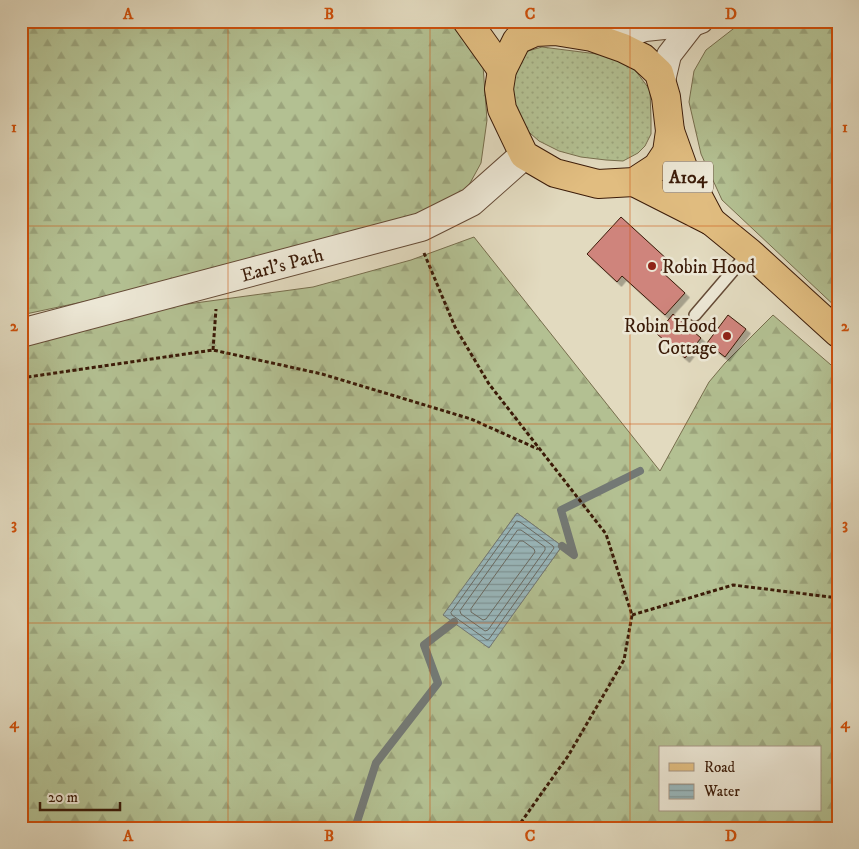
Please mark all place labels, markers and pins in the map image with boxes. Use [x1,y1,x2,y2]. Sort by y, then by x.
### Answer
place label: Robin Hood [662,256,756,279]
marker: Robin Hood [646,260,658,272]
place label: Robin Hood Cottage [624,315,718,360]
marker: Robin Hood Cottage [721,330,733,342]

